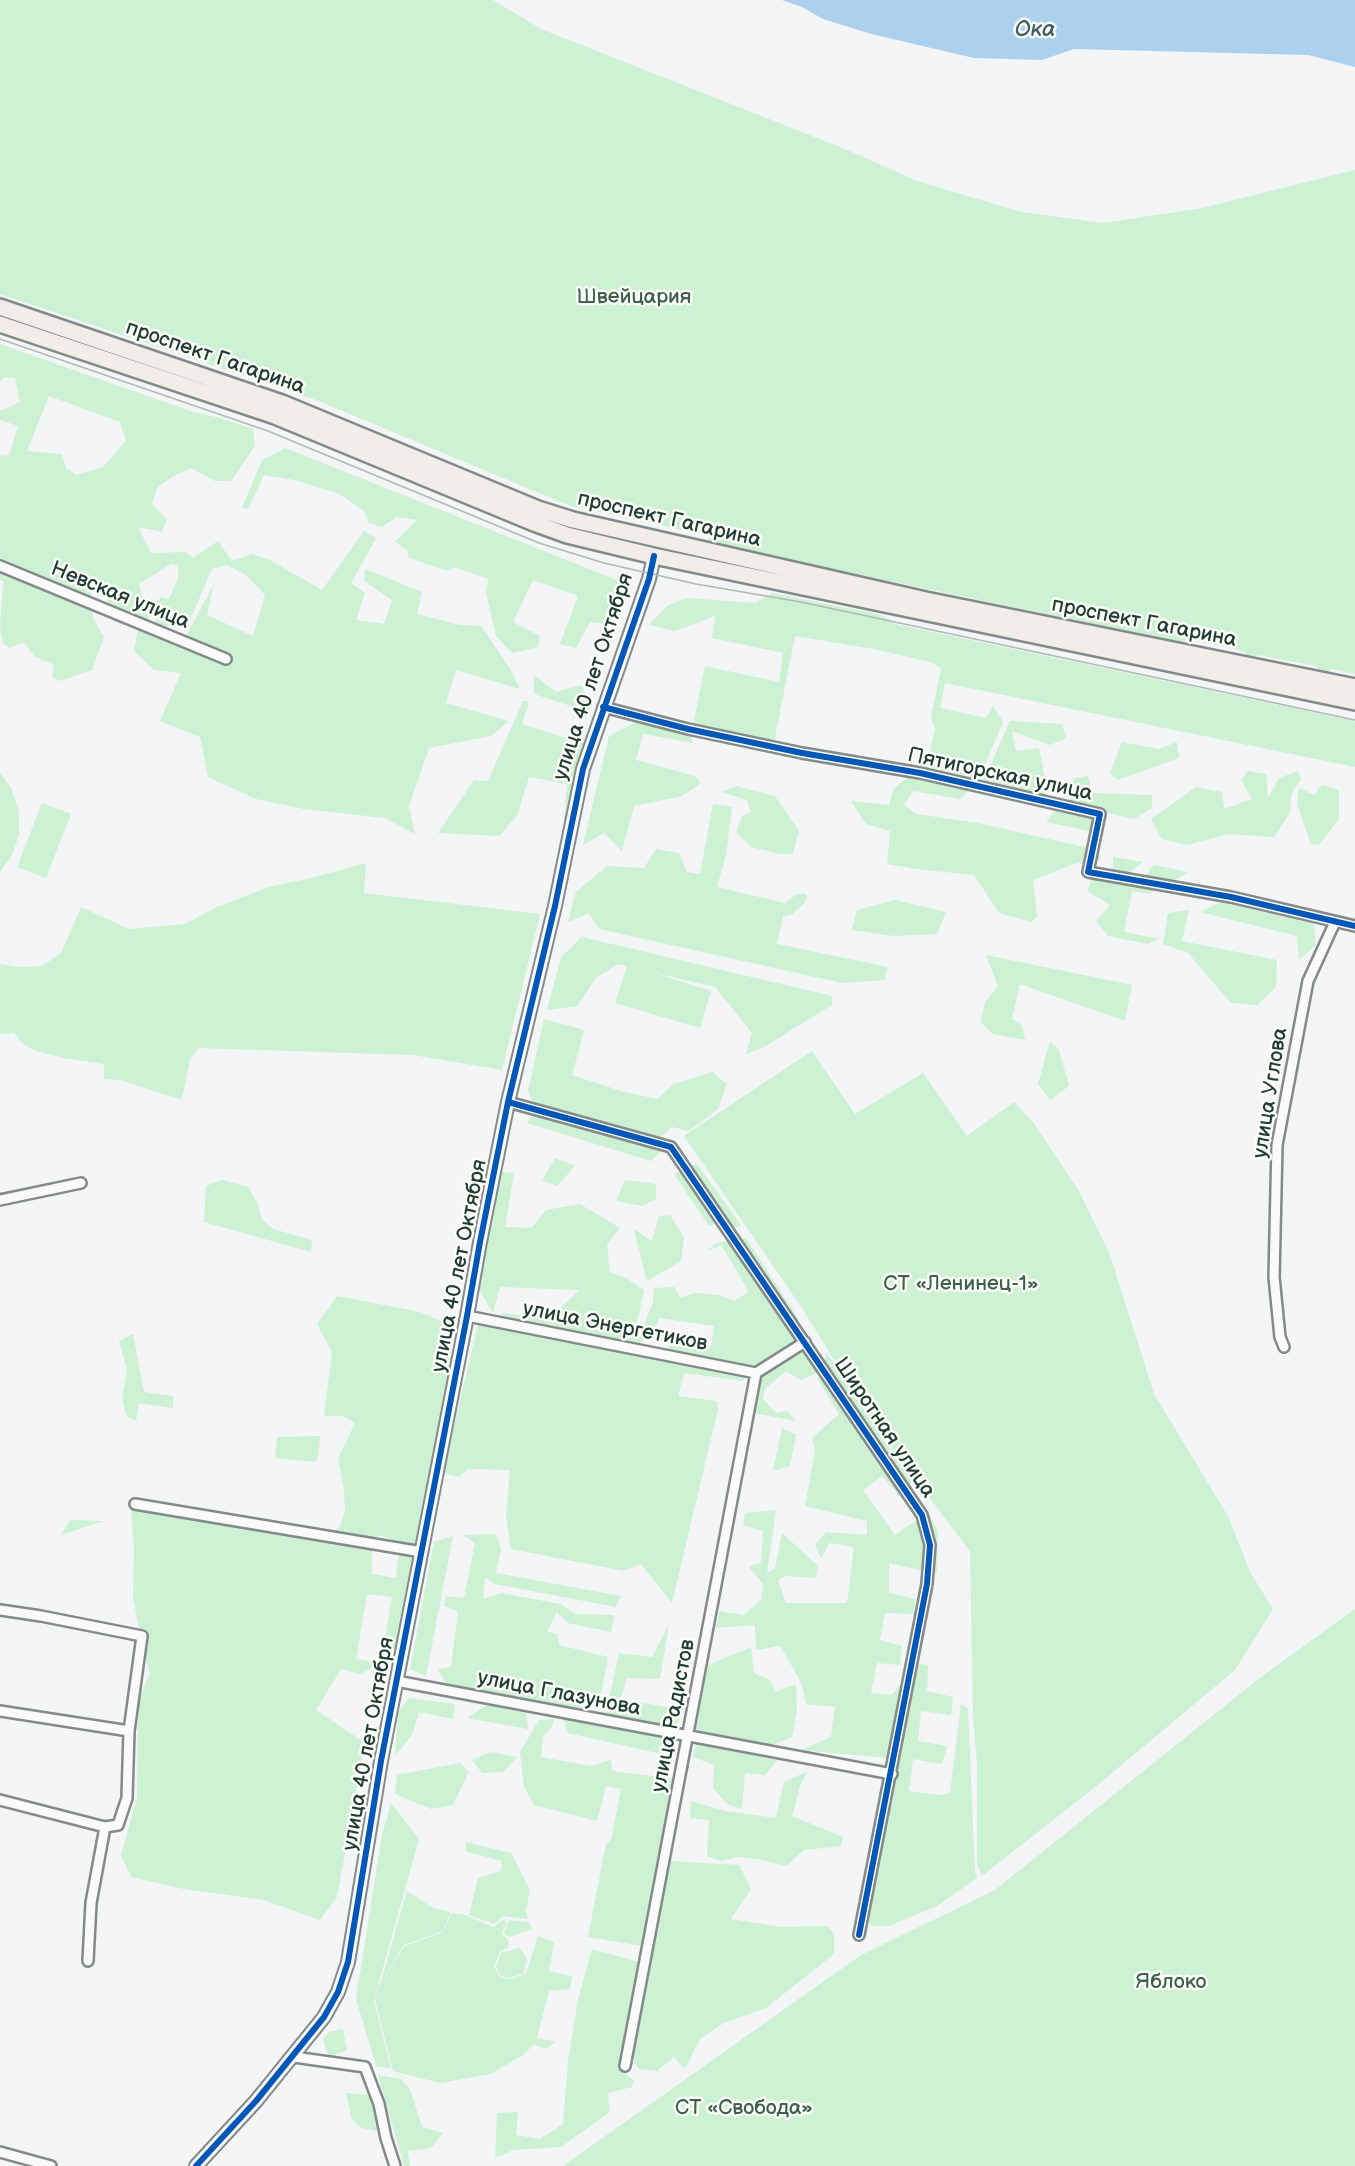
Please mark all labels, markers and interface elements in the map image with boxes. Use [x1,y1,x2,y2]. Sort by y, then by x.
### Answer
water label: Ока [1015,17,1055,43]
park label: Швейцария [577,285,691,311]
street label: проспект Гагарина [122,316,308,400]
street label: проспект Гагарина [575,487,763,553]
street label: Невская улица [47,557,193,635]
street label: улица 40 лет Октября [549,570,639,784]
street label: проспект Гагарина [1049,593,1239,653]
street label: Пятигорская улица [905,743,1095,807]
street label: улица Углова [1248,1026,1294,1160]
street label: улица 40 лет Октября [427,1157,493,1375]
park label: СТ «Ленинец-1» [883,1272,1039,1298]
street label: улица Энергетиков [521,1297,709,1357]
street label: Широтная улица [828,1353,940,1503]
street label: улица 40 лет Октября [338,1635,400,1853]
street label: улица Радистов [647,1637,701,1795]
street label: улица Глазунова [475,1666,643,1722]
park label: Яблоко [1136,1970,1206,1996]
park label: СТ «Свобода» [675,2096,813,2122]

